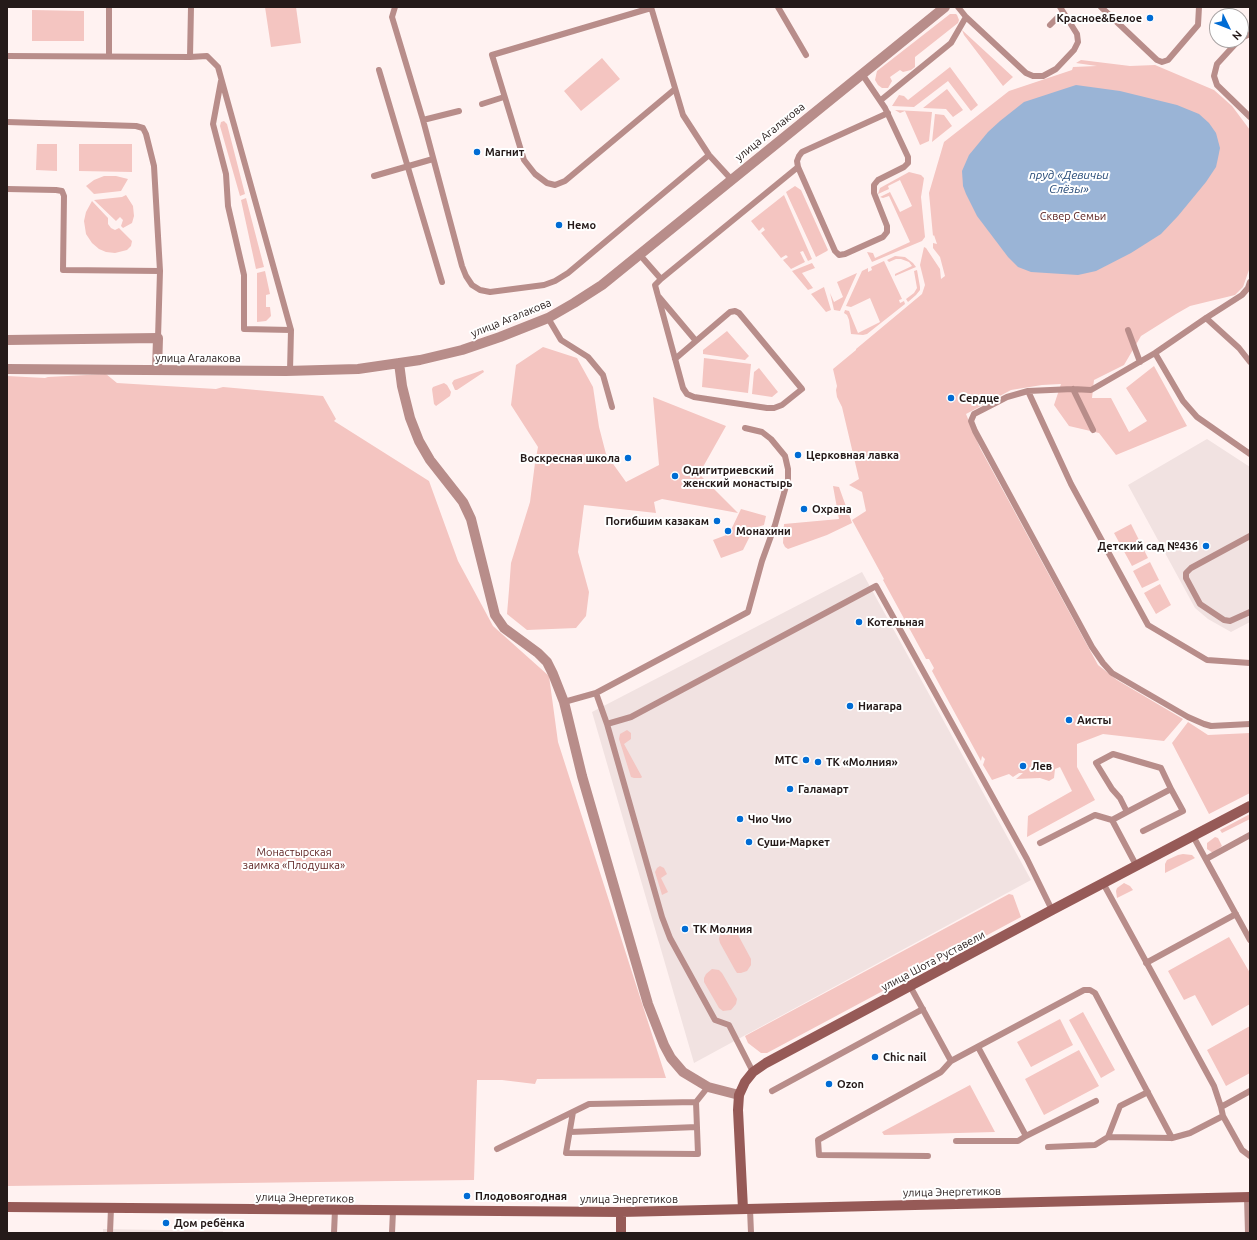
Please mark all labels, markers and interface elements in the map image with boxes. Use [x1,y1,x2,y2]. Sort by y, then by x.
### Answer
north arrow [1209,8,1249,48]
place label: Красное&Белое [1057,11,1142,25]
marker: Красное&Белое [1145,13,1155,23]
text: N [1230,28,1244,43]
street label: улица Агалакова [733,100,807,164]
place label: Магнит [485,145,524,159]
marker: Магнит [472,147,482,157]
water label: пруд «Девичьи Слёзы» [1029,168,1109,196]
park label: Сквер Семьи [1040,209,1106,223]
place label: Немо [567,218,596,232]
marker: Немо [554,220,564,230]
street label: улица Агалакова [469,296,553,340]
street label: улица Агалакова [155,351,241,365]
place label: Сердце [959,391,999,405]
marker: Сердце [946,393,956,403]
place label: Церковная лавка [806,448,899,462]
marker: Церковная лавка [793,450,803,460]
place label: Воскресная школа [520,451,620,465]
marker: Воскресная школа [623,453,633,463]
place label: Одигитриевский женский монастырь [683,463,792,489]
marker: Одигитриевский женский монастырь [670,471,680,481]
place label: Охрана [812,502,852,516]
marker: Охрана [799,504,809,514]
place label: Погибшим казакам [605,514,709,528]
marker: Погибшим казакам [712,516,722,526]
place label: Монахини [736,524,791,538]
marker: Монахини [723,526,733,536]
place label: Детский сад №436 [1098,539,1198,553]
marker: Детский сад №436 [1201,541,1211,551]
place label: Котельная [867,615,924,629]
marker: Котельная [854,617,864,627]
place label: Ниагара [858,699,902,713]
marker: Ниагара [845,701,855,711]
place label: Аисты [1077,713,1111,727]
marker: Аисты [1064,715,1074,725]
place label: МТС [775,753,798,767]
marker: МТС [801,755,811,765]
place label: ТК «Молния» [826,755,898,769]
marker: ТК «Молния» [813,757,823,767]
place label: Лев [1031,759,1052,773]
marker: Лев [1018,761,1028,771]
place label: Галамарт [798,782,849,796]
marker: Галамарт [785,784,795,794]
place label: Чио Чио [748,812,792,826]
marker: Чио Чио [735,814,745,824]
place label: Суши-Маркет [757,835,830,849]
marker: Суши-Маркет [744,837,754,847]
park label: Монастырская заимка «Плодушка» [243,845,345,871]
place label: ТК Молния [693,922,752,936]
marker: ТК Молния [680,924,690,934]
street label: улица Шота Руставели [879,928,987,994]
place label: Chic nail [883,1050,926,1064]
marker: Chic nail [870,1052,880,1062]
place label: Ozon [837,1077,864,1091]
marker: Ozon [824,1079,834,1089]
street label: улица Энергетиков [903,1185,1001,1199]
place label: Плодовоягодная [475,1189,567,1203]
street label: улица Энергетиков [256,1191,354,1205]
marker: Плодовоягодная [462,1191,472,1201]
street label: улица Энергетиков [580,1192,678,1206]
place label: Дом ребёнка [174,1216,245,1230]
marker: Дом ребёнка [161,1218,171,1228]

